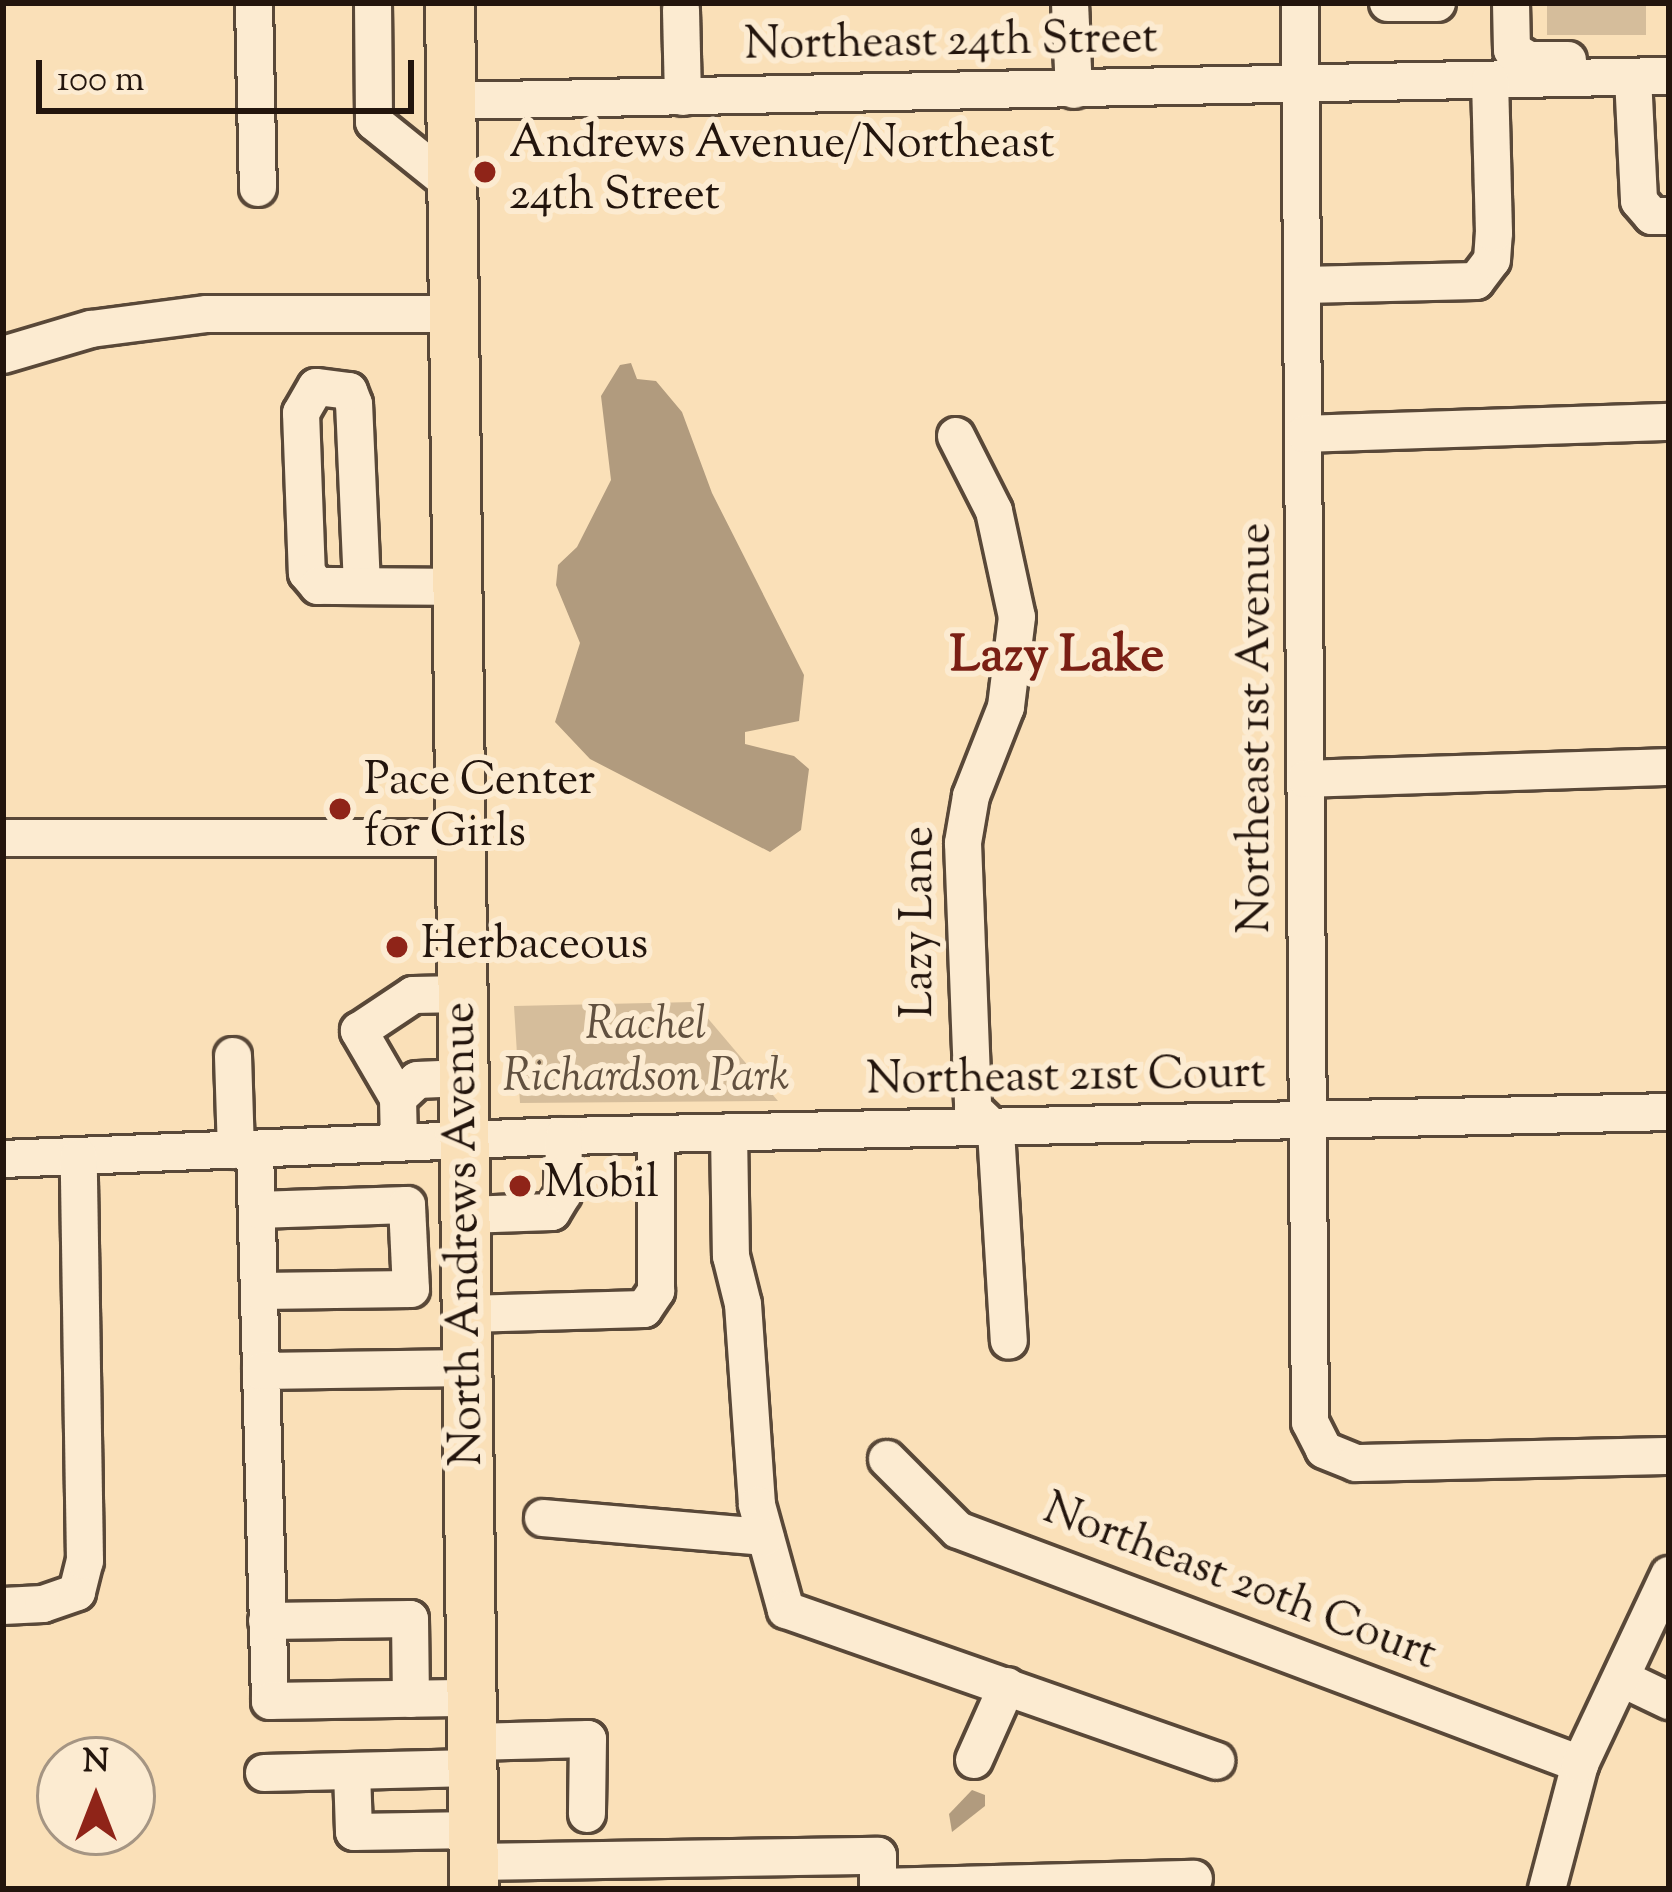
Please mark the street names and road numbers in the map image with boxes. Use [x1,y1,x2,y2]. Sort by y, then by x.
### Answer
street label: Northeast 24th Street [744,13,1158,75]
street label: Northeast 1st Avenue [1231,523,1285,933]
street label: Lazy Lane [894,826,948,1018]
street label: North Andrews Avenue [435,1001,497,1467]
street label: Northeast 21st Court [866,1049,1266,1109]
street label: Northeast 20th Court [1035,1484,1443,1684]

